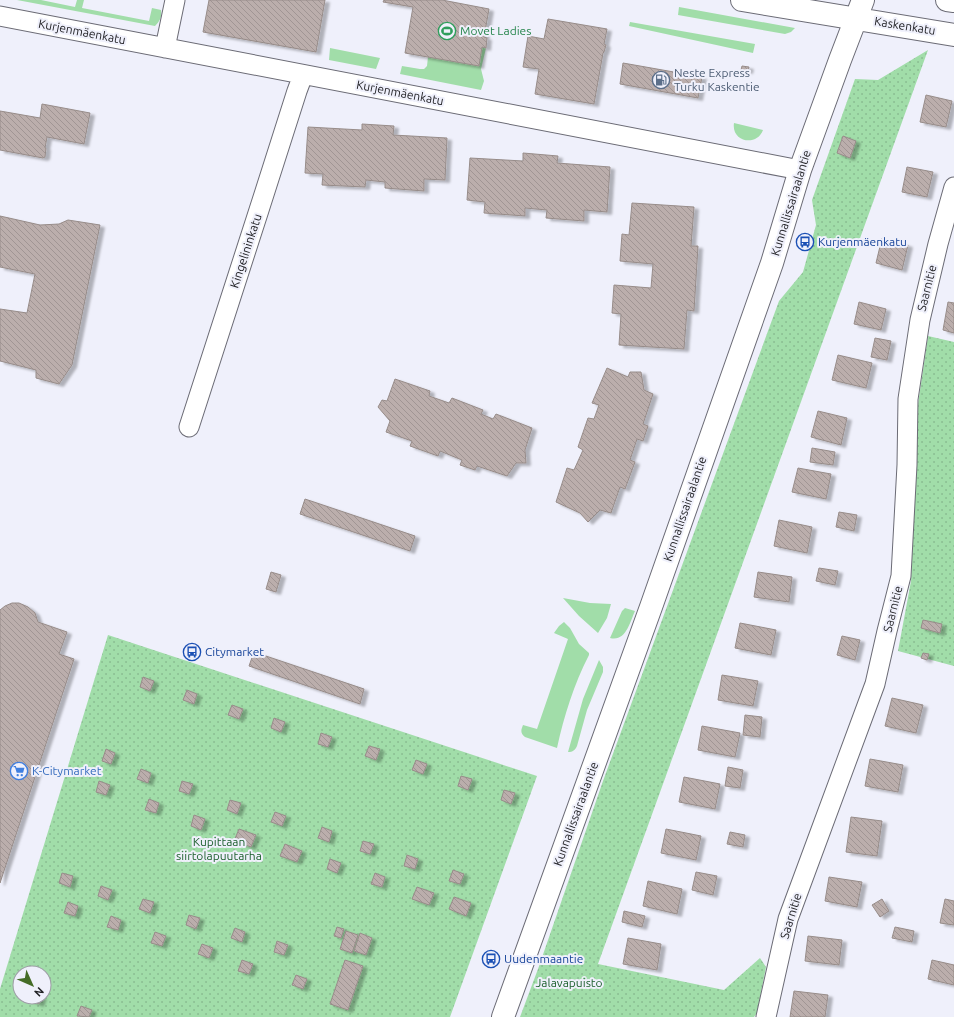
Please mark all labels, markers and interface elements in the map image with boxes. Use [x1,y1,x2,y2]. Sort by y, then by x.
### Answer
street label: Kaskenkatu [874,14,937,37]
street label: Kurjenmäenkatu [37,17,127,46]
sports icon: Movet Ladies [437,21,457,41]
place label: Movet Ladies [460,24,531,37]
place label: Neste Express Turku Kaskentie [674,66,760,93]
fuel station icon: Neste Express Turku Kaskentie [651,70,671,90]
street label: Kurjenmäenkatu [355,78,445,107]
street label: Kunnallissairaalantie [768,148,813,257]
street label: Kingelininkatu [227,212,264,290]
bus stop icon: Kurjenmäenkatu [795,232,815,252]
place label: Kurjenmäenkatu [818,235,907,248]
street label: Saarnitie [914,263,939,312]
street label: Kunnallissairaalantie [660,455,709,563]
street label: Saarnitie [880,584,905,633]
bus stop icon: Citymarket [182,642,202,662]
place label: Citymarket [205,645,264,658]
street label: Kunnallissairaalantie [551,760,600,868]
supermarket icon: K-Citymarket [9,761,29,781]
place label: K-Citymarket [32,764,102,777]
park label: Kupittaan siirtolapuutarha [176,835,262,862]
street label: Saarnitie [777,891,804,940]
bus stop icon: Uudenmaantie [481,949,501,969]
place label: Uudenmaantie [504,952,583,965]
north arrow [12,965,52,1005]
park label: Jalavapuisto [535,976,603,989]
text: N [32,985,46,999]

